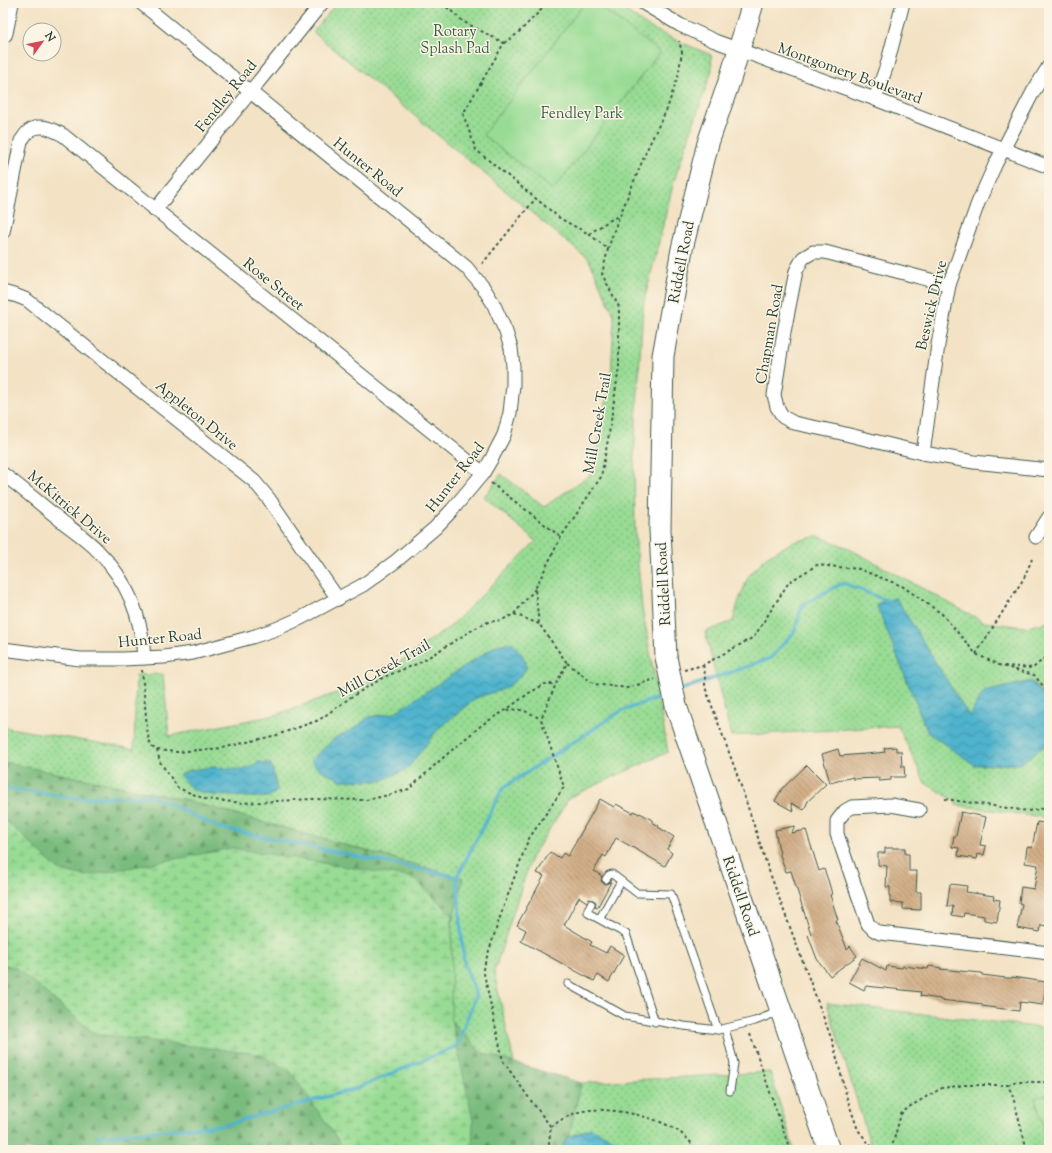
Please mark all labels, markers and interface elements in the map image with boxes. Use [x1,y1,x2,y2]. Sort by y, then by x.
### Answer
north arrow [22,22,62,62]
park label: Rotary Splash Pad [420,22,490,60]
text: N [40,28,59,45]
street label: Montgomery Boulevard [774,38,925,111]
street label: Fendley Road [191,56,263,138]
park label: Fendley Park [541,104,623,125]
street label: Hunter Road [328,134,407,203]
street label: Riddell Road [664,219,701,305]
street label: Rose Street [238,254,308,316]
street label: Beswick Drive [912,258,953,352]
street label: Chapman Road [751,282,790,386]
street label: Mill Creek Trail [579,371,618,476]
street label: Appleton Drive [150,376,242,456]
street label: Hunter Road [422,438,491,517]
street label: McKitrick Drive [22,467,116,550]
street label: Riddell Road [652,541,677,626]
street label: Hunter Road [117,625,203,654]
street label: Mill Creek Trail [335,635,435,703]
street label: Riddell Road [716,853,763,940]

